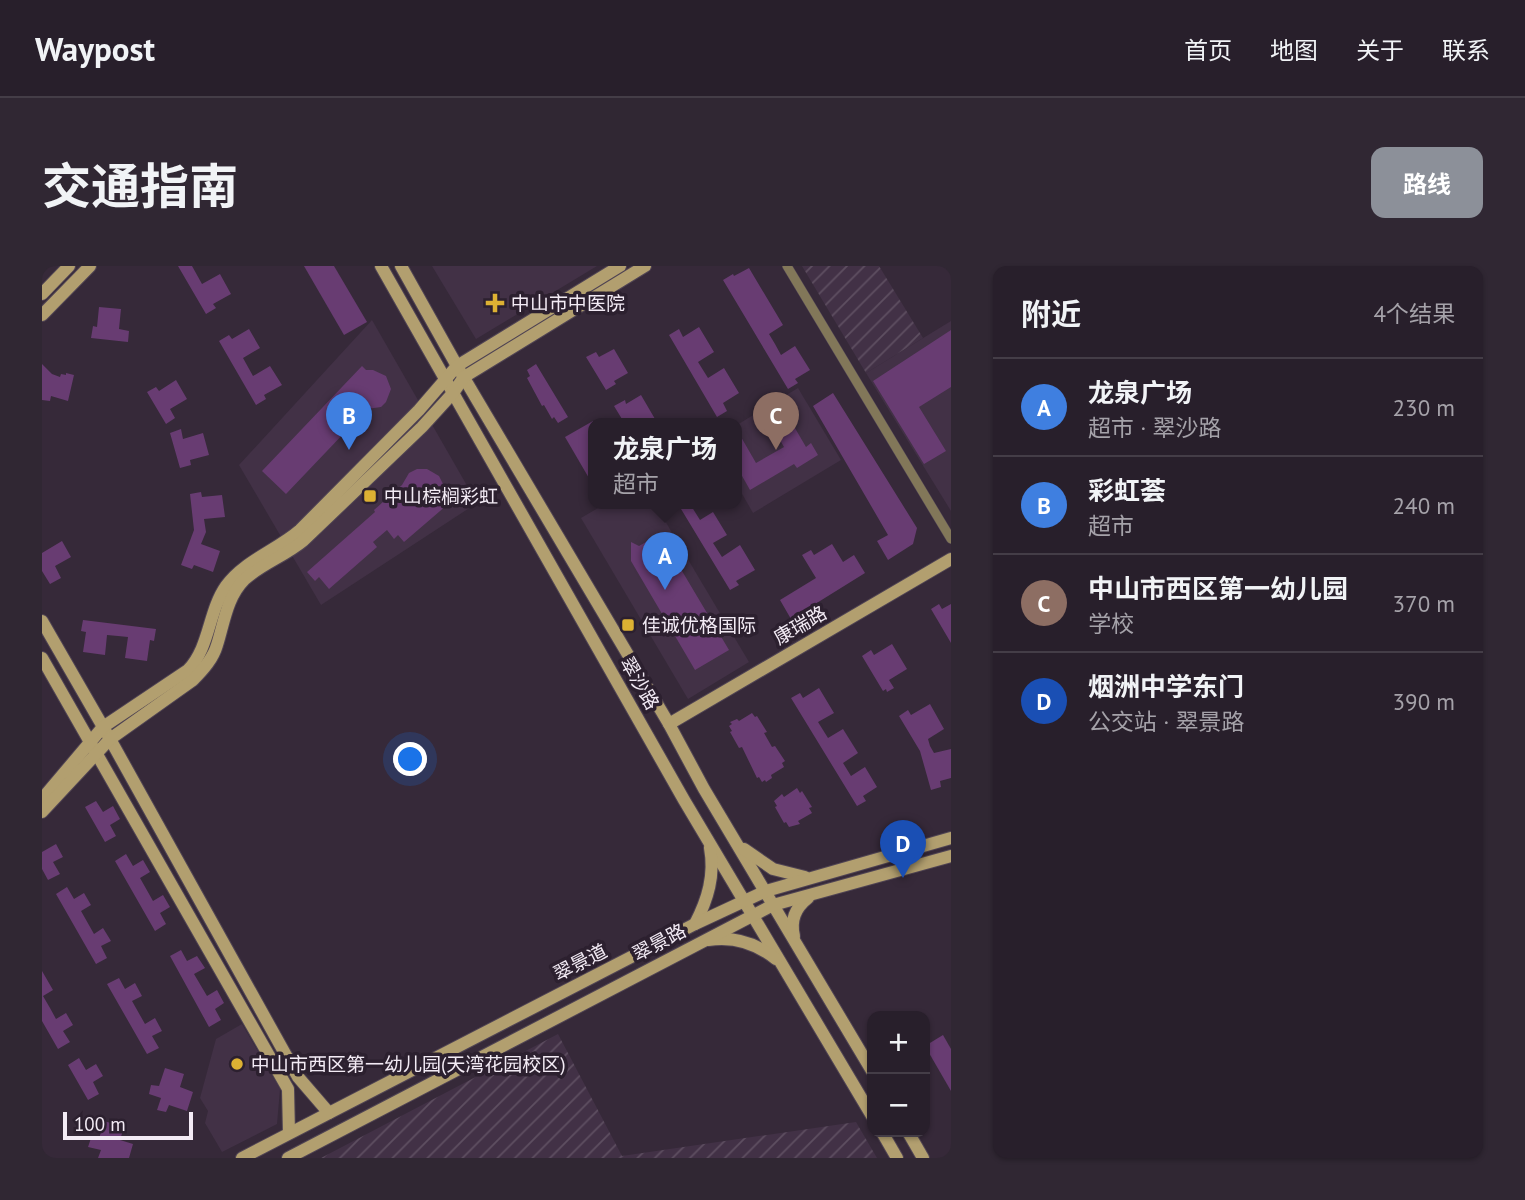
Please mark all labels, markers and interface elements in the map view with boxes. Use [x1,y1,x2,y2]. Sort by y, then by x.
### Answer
text: Waypost [35,27,155,70]
text: 首页 [1184,35,1232,66]
text: 地图 [1270,35,1318,66]
text: 关于 [1356,35,1404,66]
text: 联系 [1442,35,1490,66]
button: 路线 [1371,147,1483,218]
text: 交通指南 [42,154,238,218]
place label: 中山市中医院 [511,291,625,315]
marker: 中山市中医院 [485,293,505,313]
text: 附近 [1021,294,1081,333]
text: 4个结果 [1373,299,1455,328]
text: 龙泉广场 [1088,376,1192,409]
pin: B [326,392,372,450]
pin: C [753,392,799,450]
text: A [1037,393,1051,422]
text: 230 m [1393,393,1455,422]
text: 超市 · 翠沙路 [1088,413,1221,442]
popup [588,418,742,509]
text: 龙泉广场 [613,432,717,465]
text: 超市 [613,469,659,498]
text: 彩虹荟 [1088,474,1166,507]
place label: 中山棕榈彩虹 [384,484,498,508]
marker: 中山棕榈彩虹 [362,488,378,504]
text: B [1037,491,1051,520]
text: 240 m [1393,491,1455,520]
text: 超市 [1088,511,1134,540]
pin: A [642,532,688,590]
text: 中山市西区第一幼儿园 [1088,572,1348,605]
text: C [1038,589,1050,618]
text: 370 m [1393,589,1455,618]
street label: 康瑞路 [769,600,831,650]
text: 学校 [1088,609,1134,638]
place label: 佳诚优格国际 [642,613,756,637]
marker: 佳诚优格国际 [620,617,636,633]
street label: 翠沙路 [615,652,665,714]
text: 烟洲中学东门 [1088,670,1244,703]
text: D [1037,687,1051,716]
text: 390 m [1393,687,1455,716]
text: 公交站 · 翠景路 [1088,707,1244,736]
your location [393,742,427,776]
pin: D [880,820,926,878]
street label: 翠景路 [628,918,690,966]
street label: 翠景道 [549,938,611,986]
map controls [867,1011,930,1137]
button: + [867,1011,930,1074]
place label: 中山市西区第一幼儿园(天湾花园校区) [251,1052,566,1076]
marker: 中山市西区第一幼儿园(天湾花园校区) [229,1056,245,1072]
button: − [867,1074,930,1137]
scale bar [63,1109,192,1141]
text: 100 m [74,1112,126,1136]

